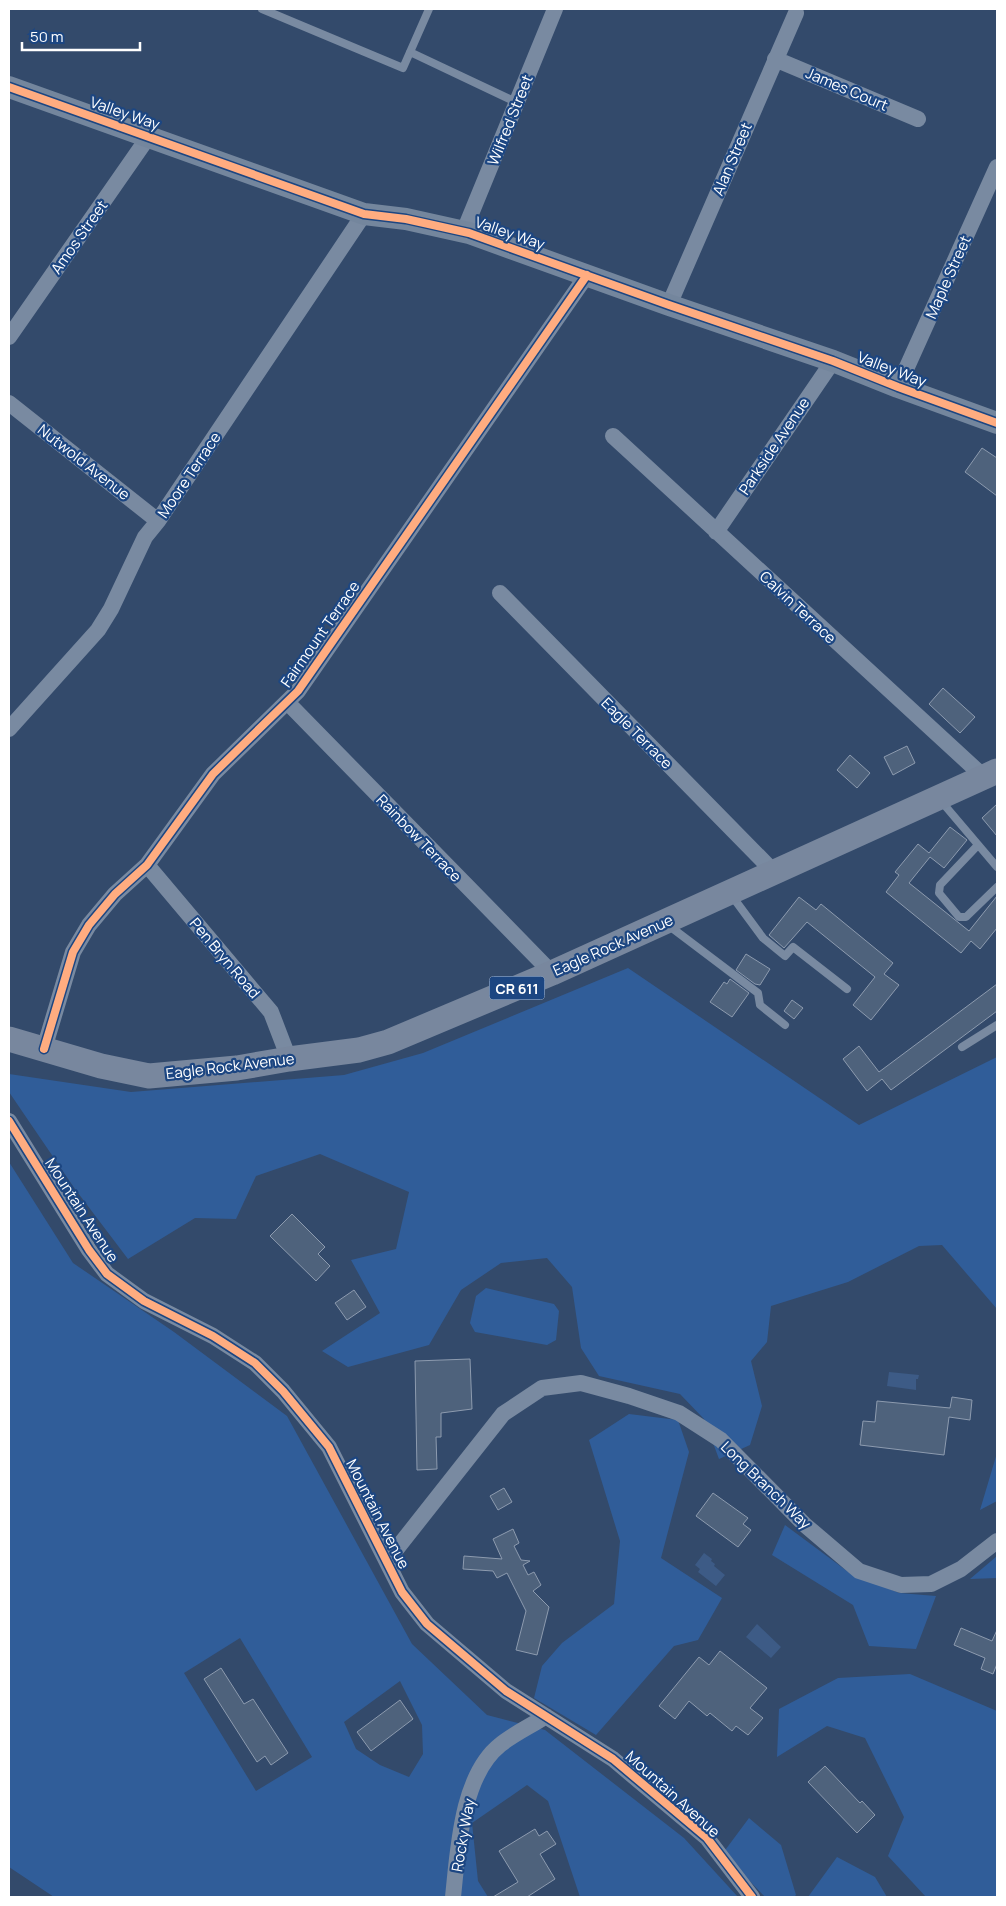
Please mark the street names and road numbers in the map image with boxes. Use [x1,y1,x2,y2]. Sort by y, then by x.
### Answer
street label: James Court [803,62,891,116]
street label: Wilfred Street [482,72,538,168]
street label: Valley Way [87,91,163,135]
street label: Alan Street [707,119,757,199]
street label: Amos Street [46,196,112,278]
street label: Valley Way [472,211,548,255]
street label: Maple Street [920,232,976,322]
street label: Valley Way [854,346,930,392]
street label: Parkside Avenue [734,393,814,499]
street label: Nutwold Avenue [33,419,135,505]
street label: Moore Terrace [152,428,226,522]
street label: Calvin Terrace [755,566,841,648]
street label: Fairmount Terrace [276,577,365,691]
street label: Eagle Terrace [597,693,678,774]
street label: Rainbow Terrace [372,790,466,887]
street label: Eagle Rock Avenue [550,909,677,981]
street label: Pen Bryn Road [185,913,265,1003]
road number: CR 611 [490,976,544,1000]
street label: Eagle Rock Avenue [164,1048,296,1084]
street label: Mountain Avenue [40,1154,124,1266]
street label: Long Branch Way [716,1436,816,1534]
street label: Mountain Avenue [341,1456,415,1573]
street label: Mountain Avenue [621,1746,725,1842]
street label: Rocky Way [446,1797,480,1873]

